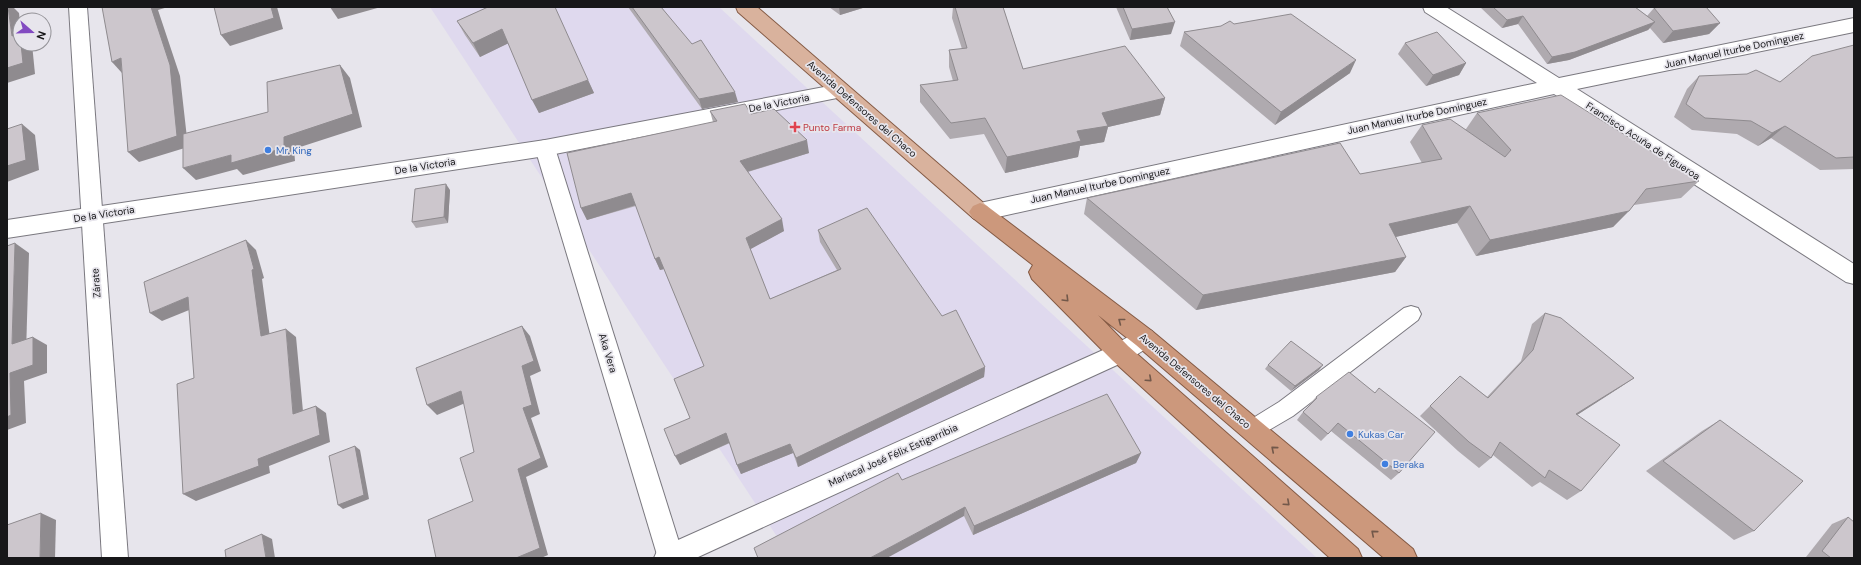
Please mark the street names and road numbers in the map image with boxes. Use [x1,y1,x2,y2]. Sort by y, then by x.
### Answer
street label: Juan Manuel Iturbe Dominguez [1663,29,1805,71]
street label: Avenida Defensores del Chaco [804,58,920,160]
street label: De la Victoria [748,91,810,115]
street label: Juan Manuel Iturbe Dominguez [1346,95,1488,137]
street label: Francisco Acuña de Figueroa [1583,99,1703,183]
street label: De la Victoria [394,155,456,177]
street label: Juan Manuel Iturbe Dominguez [1029,164,1171,206]
street label: De la Victoria [73,203,135,225]
street label: Zárate [88,268,104,298]
street label: Avenida Defensores del Chaco [1137,331,1253,431]
street label: Aka Vera [596,332,620,374]
street label: Mariscal José Félix Estigarribia [826,421,960,489]

